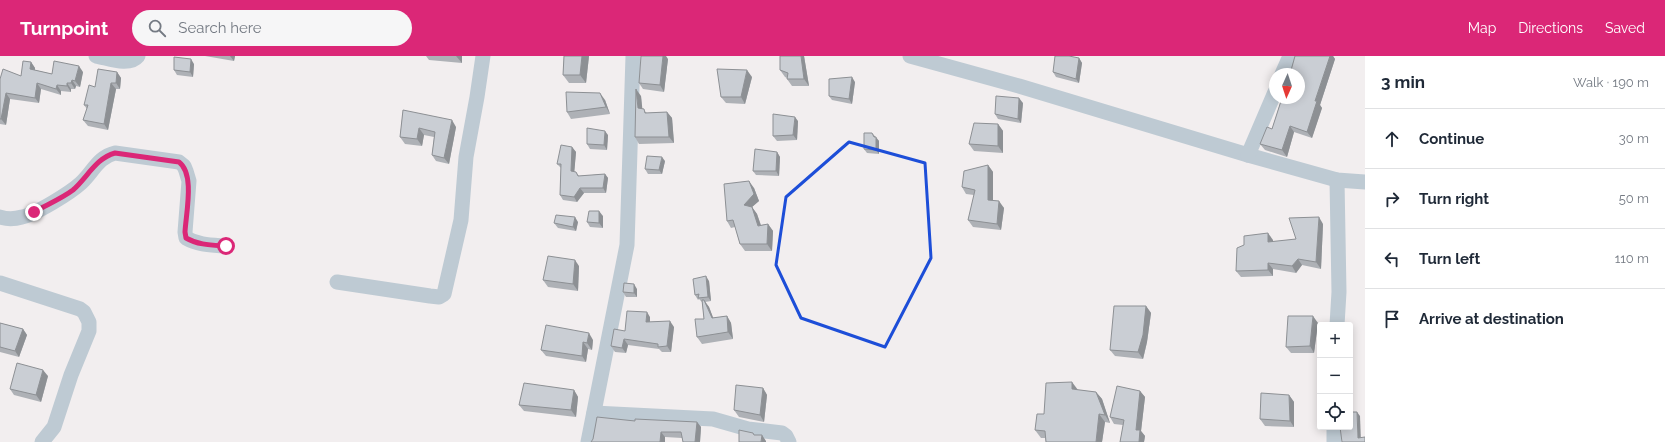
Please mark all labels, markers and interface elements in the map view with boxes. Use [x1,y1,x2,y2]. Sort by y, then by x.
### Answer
search box [132,10,412,46]
text: Turnpoint [20,17,108,39]
icon: search [146,17,168,39]
text: Search here [178,19,262,37]
text: Map [1468,20,1496,36]
text: Directions [1518,20,1583,36]
text: Saved [1605,20,1645,36]
north arrow [1269,68,1305,104]
text: 3 min [1381,72,1425,92]
text: Walk · 190 m [1573,75,1649,90]
icon: ahead [1381,128,1403,150]
text: Continue [1419,130,1484,148]
text: 30 m [1619,131,1649,146]
icon: right [1381,188,1403,210]
text: Turn right [1419,190,1489,208]
text: 50 m [1619,191,1649,206]
route end [25,203,43,221]
route start [217,237,235,255]
icon: left [1381,248,1403,270]
text: Turn left [1419,250,1480,268]
text: 110 m [1615,251,1649,266]
icon: arrive [1381,308,1403,330]
text: Arrive at destination [1419,310,1564,328]
map controls [1317,322,1353,430]
button: + [1317,322,1353,358]
button: − [1317,358,1353,394]
button: locate [1317,394,1353,430]

